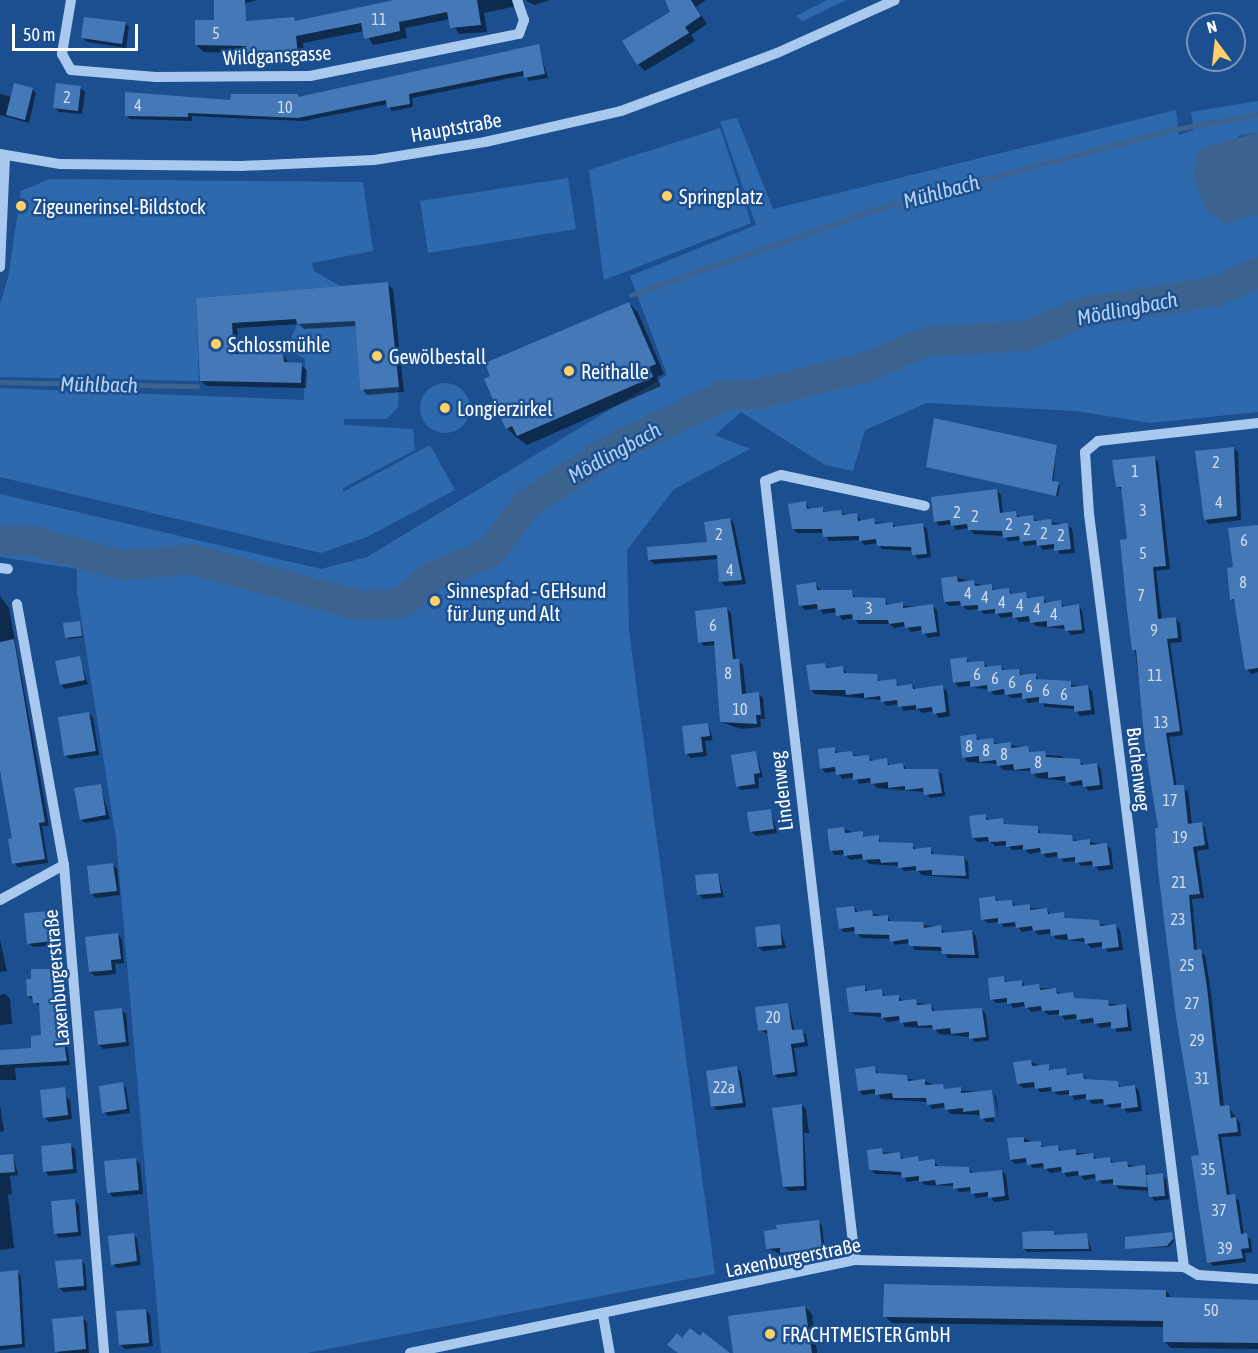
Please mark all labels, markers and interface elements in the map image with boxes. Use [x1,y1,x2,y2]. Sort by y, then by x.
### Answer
house number: 11 [371,9,387,29]
scale bar [15,12,141,50]
north arrow [1186,12,1246,72]
text: N [1205,17,1219,36]
house number: 5 [212,23,220,43]
text: 50 m [23,24,55,45]
street label: Wildgansgasse [222,40,332,70]
house number: 2 [63,87,71,107]
house number: 4 [134,95,142,115]
house number: 10 [277,97,293,117]
street label: Hauptstraße [409,107,503,147]
water label: Mühlbach [900,169,982,213]
place label: Springplatz [679,184,763,208]
marker: Springplatz [660,189,674,203]
place label: Zigeunerinsel-Bildstock [33,194,206,218]
marker: Zigeunerinsel-Bildstock [14,199,28,213]
water label: Mödlingbach [1075,286,1179,330]
place label: Schlossmühle [228,332,330,356]
marker: Schlossmühle [209,337,223,351]
place label: Gewölbestall [389,344,486,368]
marker: Gewölbestall [370,349,384,363]
place label: Reithalle [581,359,649,383]
marker: Reithalle [562,364,576,378]
water label: Mühlbach [60,371,138,397]
place label: Longierzirkel [457,396,552,420]
marker: Longierzirkel [438,401,452,415]
water label: Mödlingbach [563,416,665,488]
house number: 2 [1212,452,1220,472]
house number: 1 [1131,461,1139,481]
house number: 4 [1215,492,1223,512]
house number: 3 [1139,500,1147,520]
house number: 2 [953,502,961,522]
house number: 2 [971,506,979,526]
house number: 2 [1005,514,1013,534]
house number: 2 [1023,519,1031,539]
house number: 2 [1040,523,1048,543]
house number: 2 [715,524,723,544]
house number: 2 [1057,525,1065,545]
house number: 6 [1240,530,1248,550]
house number: 5 [1139,543,1147,563]
house number: 4 [726,560,734,580]
house number: 8 [1239,572,1247,592]
place label: Sinnespfad - GEHsund für Jung und Alt [447,578,606,625]
house number: 4 [964,583,972,603]
house number: 7 [1137,585,1145,605]
house number: 4 [981,587,989,607]
house number: 4 [998,592,1006,612]
marker: Sinnespfad - GEHsund für Jung und Alt [428,594,442,608]
house number: 4 [1016,595,1024,615]
house number: 3 [865,598,873,618]
house number: 4 [1033,599,1041,619]
house number: 4 [1050,604,1058,624]
house number: 6 [709,615,717,635]
house number: 9 [1150,620,1158,640]
house number: 8 [724,663,732,683]
house number: 6 [973,664,981,684]
house number: 11 [1147,665,1163,685]
house number: 6 [991,668,999,688]
house number: 6 [1008,672,1016,692]
house number: 6 [1025,676,1033,696]
house number: 6 [1042,680,1050,700]
house number: 6 [1060,684,1068,704]
house number: 10 [732,699,748,719]
house number: 13 [1153,712,1169,732]
street label: Buchenweg [1122,726,1156,812]
house number: 8 [965,736,973,756]
house number: 8 [982,740,990,760]
house number: 8 [1000,744,1008,764]
street label: Lindenweg [764,750,798,832]
house number: 8 [1034,752,1042,772]
house number: 17 [1162,790,1178,810]
house number: 19 [1172,827,1188,847]
house number: 21 [1171,872,1187,892]
street label: Laxenburgerstraße [38,909,74,1047]
house number: 23 [1170,909,1186,929]
house number: 25 [1179,955,1195,975]
house number: 27 [1184,993,1200,1013]
house number: 20 [765,1007,781,1027]
house number: 29 [1189,1030,1205,1050]
house number: 31 [1194,1068,1210,1088]
house number: 22a [713,1077,735,1097]
house number: 35 [1200,1159,1216,1179]
house number: 37 [1211,1200,1227,1220]
street label: Laxenburgerstraße [723,1232,863,1282]
house number: 39 [1217,1238,1233,1258]
house number: 50 [1203,1300,1219,1320]
place label: FRACHTMEISTER GmbH [782,1322,951,1346]
marker: FRACHTMEISTER GmbH [763,1327,777,1341]

